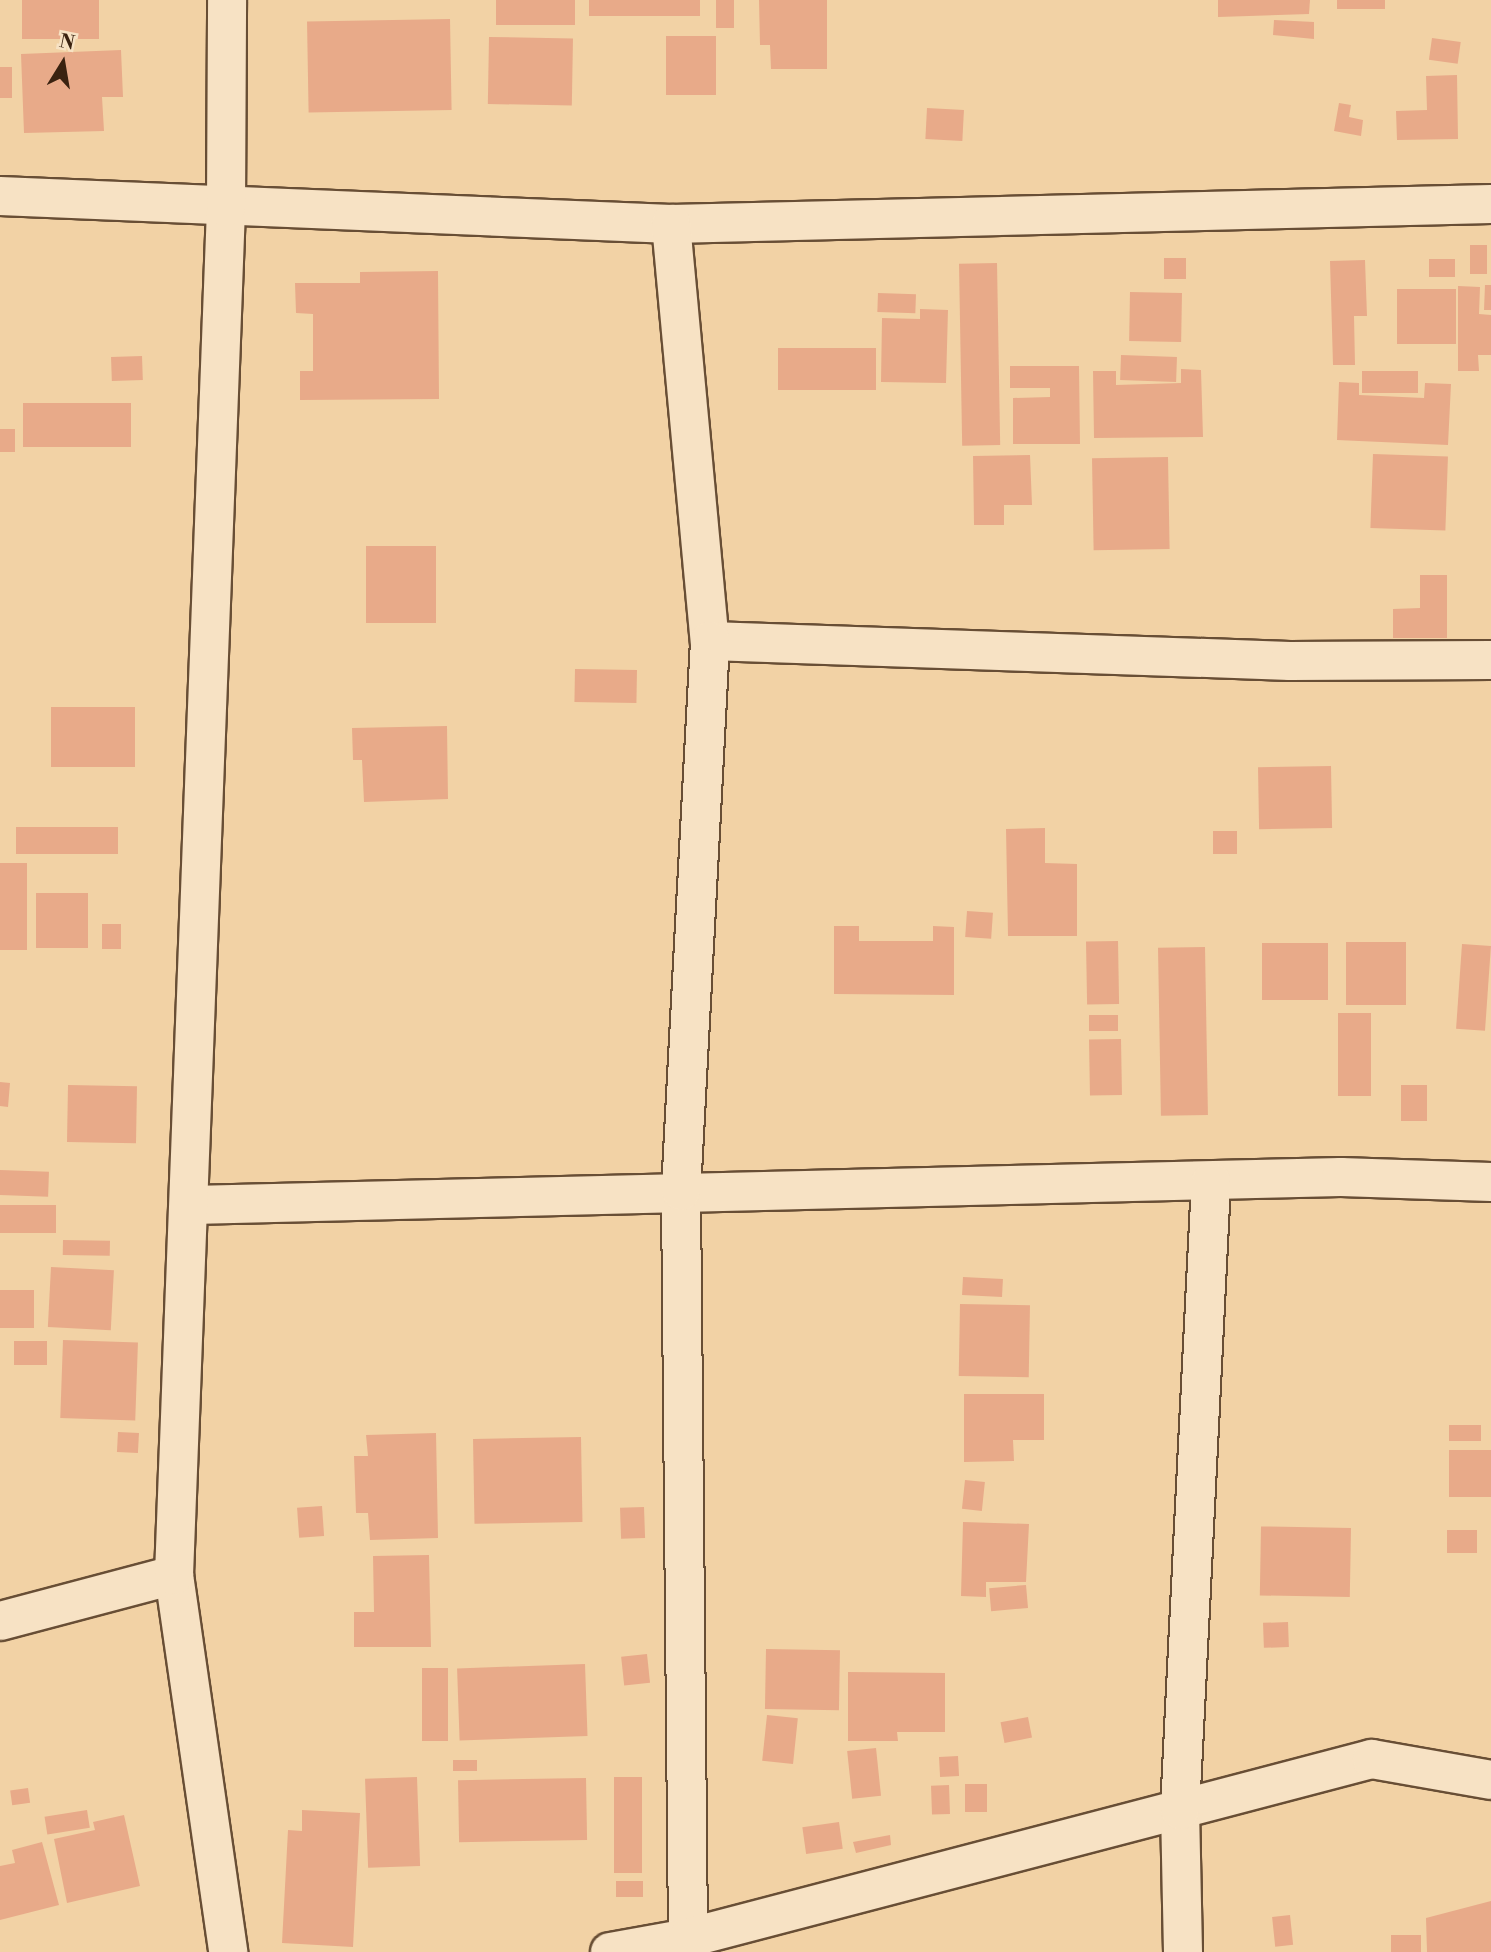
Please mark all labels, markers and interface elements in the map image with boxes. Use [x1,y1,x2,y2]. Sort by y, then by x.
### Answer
north arrow [28,28,98,98]
text: N [57,29,77,56]

